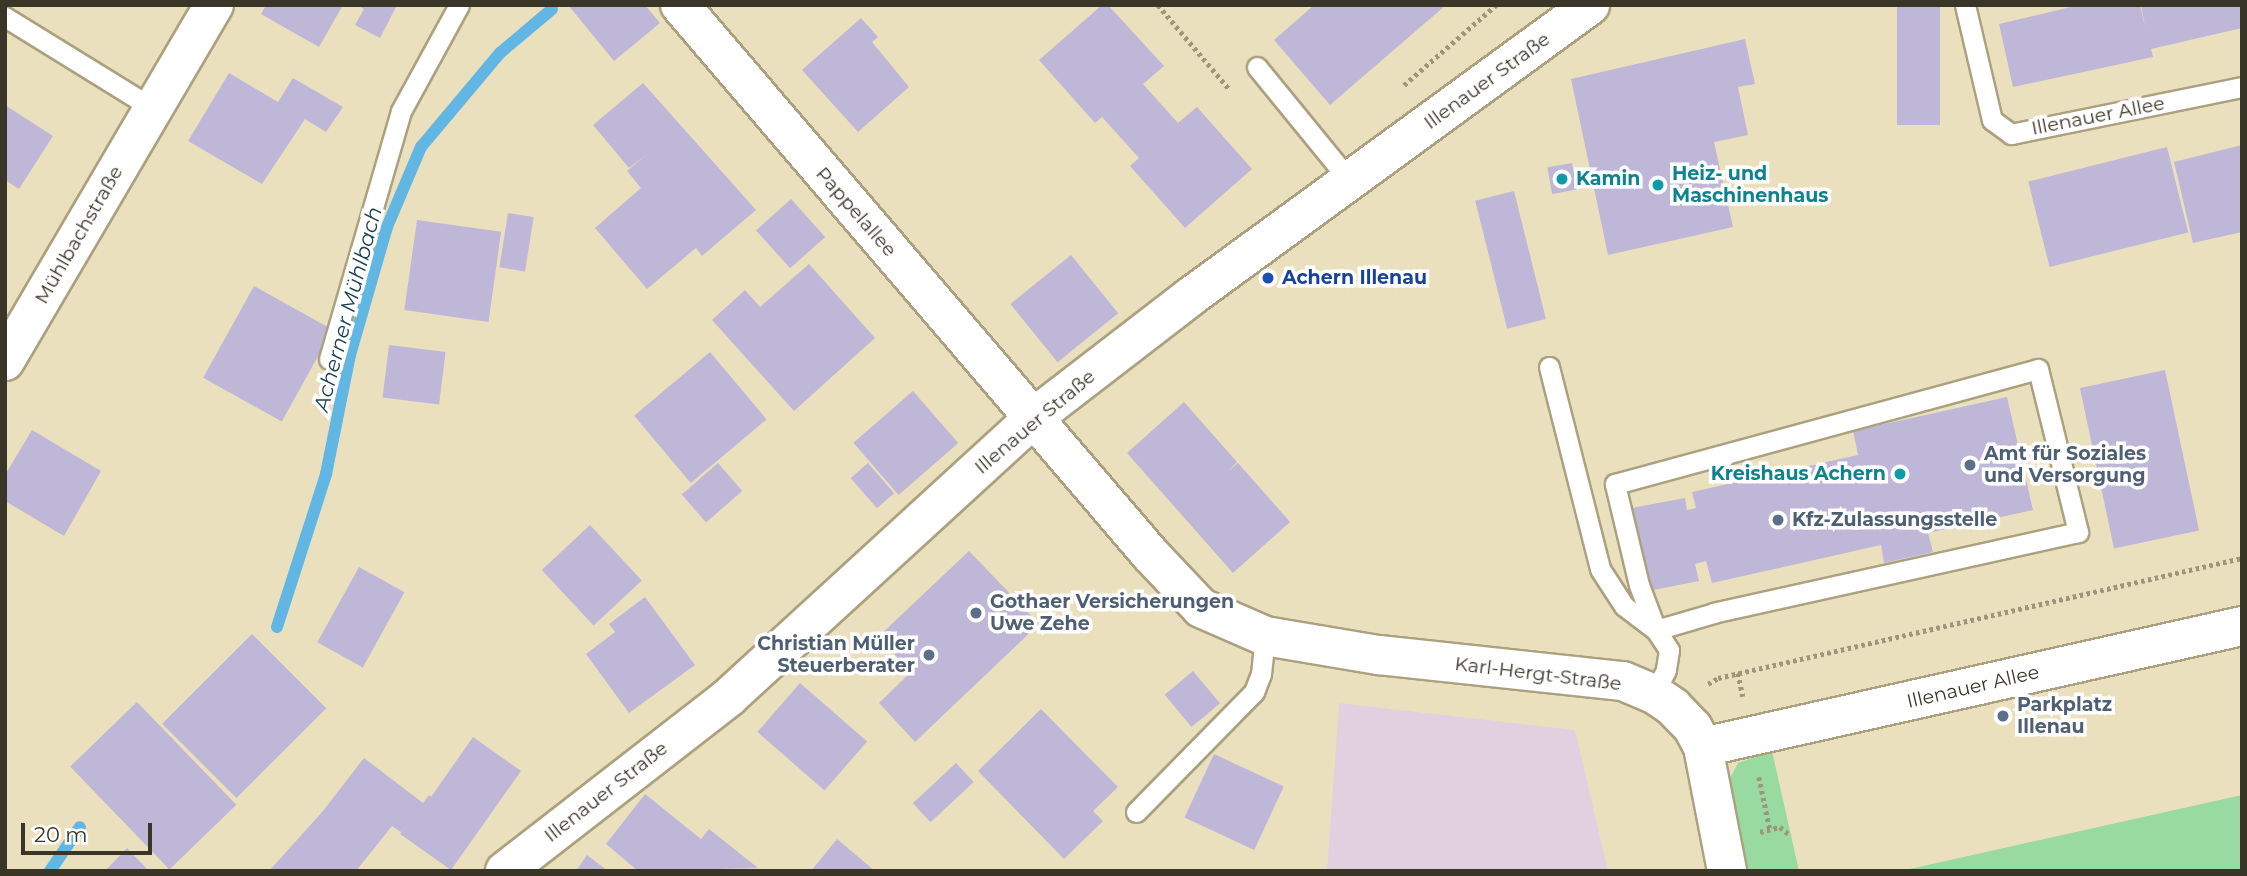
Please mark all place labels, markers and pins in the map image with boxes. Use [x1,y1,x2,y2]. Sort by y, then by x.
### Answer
place label: Heiz- und Maschinenhaus [1672,163,1828,207]
place label: Kamin [1576,168,1640,190]
marker: Kamin [1554,171,1570,187]
marker: Heiz- und Maschinenhaus [1650,177,1666,193]
place label: Achern Illenau [1282,267,1427,289]
marker: Achern Illenau [1260,270,1276,286]
place label: Amt für Soziales und Versorgung [1984,443,2146,487]
marker: Amt für Soziales und Versorgung [1962,457,1978,473]
place label: Kreishaus Achern [1711,463,1886,485]
marker: Kreishaus Achern [1892,466,1908,482]
place label: Kfz-Zulassungsstelle [1792,509,1997,531]
marker: Kfz-Zulassungsstelle [1770,512,1786,528]
place label: Gothaer Versicherungen Uwe Zehe [990,591,1234,635]
marker: Gothaer Versicherungen Uwe Zehe [968,605,984,621]
place label: Christian Müller Steuerberater [757,633,915,677]
marker: Christian Müller Steuerberater [921,647,937,663]
place label: Parkplatz Illenau [2017,694,2112,738]
marker: Parkplatz Illenau [1995,708,2011,724]

